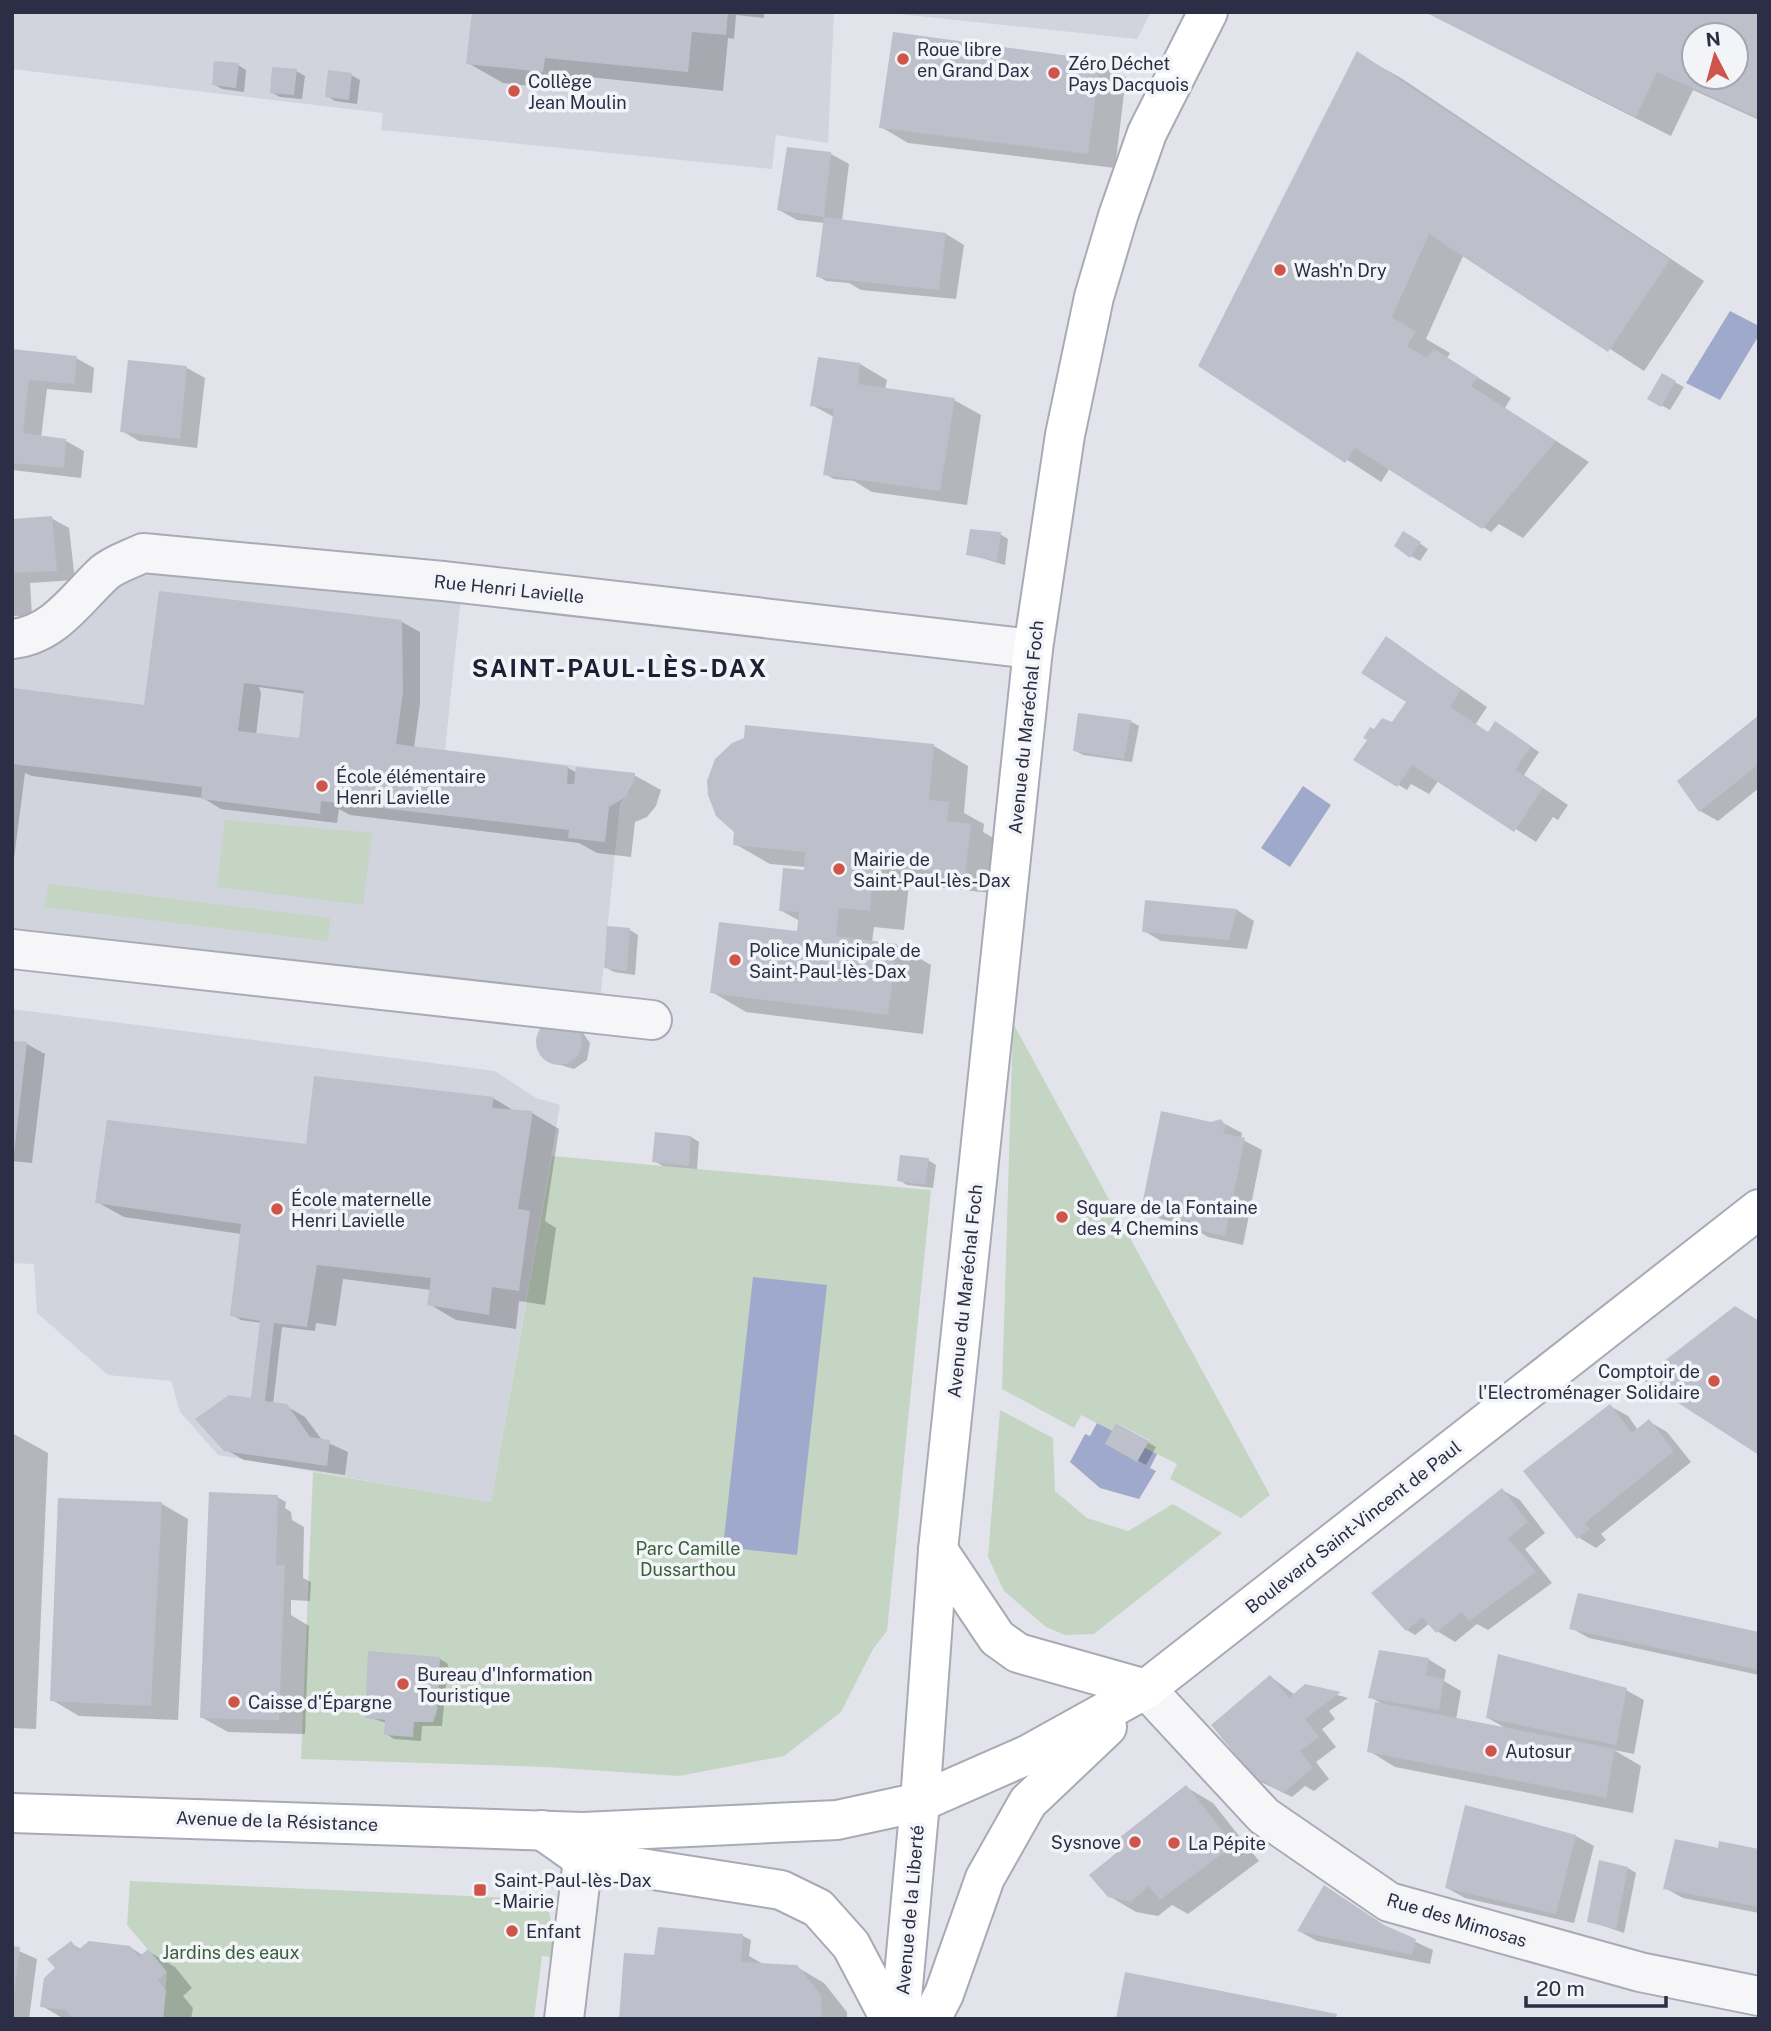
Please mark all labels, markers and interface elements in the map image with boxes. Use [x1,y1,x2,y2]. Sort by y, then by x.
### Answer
north arrow [1680,21,1750,91]
text: N [1705,27,1722,51]
place label: Roue libre en Grand Dax [917,39,1030,81]
marker: Roue libre en Grand Dax [895,51,911,67]
place label: Zéro Déchet Pays Dacquois [1068,53,1189,95]
marker: Zéro Déchet Pays Dacquois [1046,65,1062,81]
place label: Collège Jean Moulin [528,71,627,113]
marker: Collège Jean Moulin [506,83,522,99]
place label: Wash'n Dry [1294,260,1387,281]
marker: Wash'n Dry [1272,262,1288,278]
street label: Rue Henri Lavielle [433,571,585,607]
street label: Avenue du Maréchal Foch [1004,619,1048,835]
district label: SAINT-PAUL-LÈS-DAX [472,654,768,682]
place label: École élémentaire Henri Lavielle [336,765,486,808]
marker: École élémentaire Henri Lavielle [314,778,330,794]
place label: Mairie de Saint-Paul-lès-Dax [853,849,1011,891]
marker: Mairie de Saint-Paul-lès-Dax [831,861,847,877]
place label: Police Municipale de Saint-Paul-lès-Dax [749,940,921,982]
marker: Police Municipale de Saint-Paul-lès-Dax [727,952,743,968]
street label: Avenue du Maréchal Foch [943,1183,987,1399]
place label: École maternelle Henri Lavielle [291,1188,431,1231]
place label: Square de la Fontaine des 4 Chemins [1076,1197,1258,1239]
marker: École maternelle Henri Lavielle [269,1201,285,1217]
marker: Square de la Fontaine des 4 Chemins [1054,1209,1070,1225]
place label: Comptoir de l'Electroménager Solidaire [1478,1361,1700,1403]
marker: Comptoir de l'Electroménager Solidaire [1706,1373,1722,1389]
street label: Boulevard Saint-Vincent de Paul [1241,1436,1465,1618]
park label: Parc Camille Dussarthou [636,1538,740,1580]
place label: Bureau d'Information Touristique [417,1664,593,1706]
marker: Bureau d'Information Touristique [395,1676,411,1692]
place label: Caisse d'Épargne [248,1691,392,1713]
marker: Caisse d'Épargne [226,1694,242,1710]
place label: Autosur [1505,1741,1572,1762]
marker: Autosur [1483,1743,1499,1759]
street label: Avenue de la Résistance [175,1807,379,1835]
street label: Avenue de la Liberté [892,1824,928,1996]
place label: Sysnove [1051,1832,1121,1853]
place label: La Pépite [1188,1833,1266,1854]
marker: Sysnove [1127,1834,1143,1850]
marker: La Pépite [1166,1835,1182,1851]
place label: Saint-Paul-lès-Dax - Mairie [494,1870,652,1912]
marker: Saint-Paul-lès-Dax - Mairie [472,1882,488,1898]
street label: Rue des Mimosas [1384,1889,1530,1951]
place label: Enfant [526,1921,581,1942]
marker: Enfant [504,1923,520,1939]
park label: Jardins des eaux [162,1942,300,1963]
scale bar [1526,1965,1666,2009]
text: 20 m [1536,1976,1585,2001]

